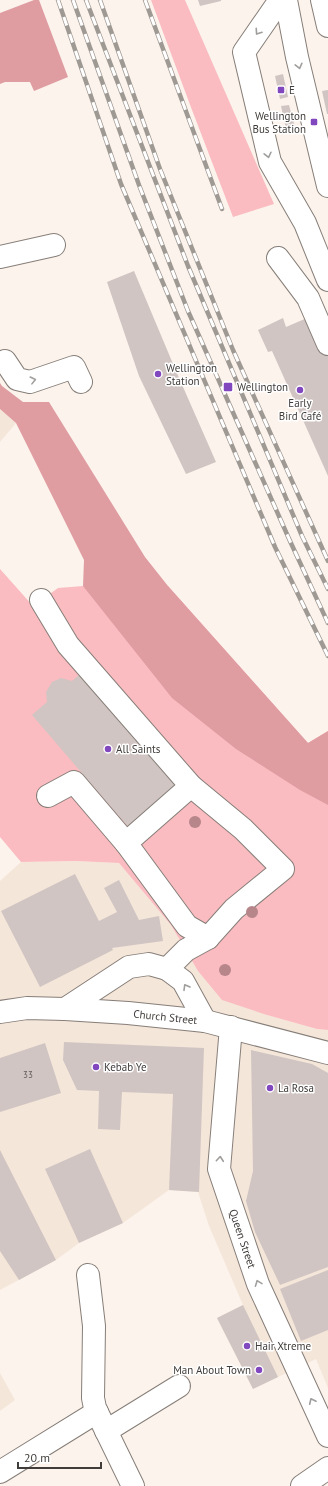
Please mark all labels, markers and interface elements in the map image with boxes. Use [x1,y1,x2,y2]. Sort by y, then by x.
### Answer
one-way arrow [255,28,263,35]
one-way arrow [294,63,302,69]
place label: E [289,83,295,97]
marker: E [276,85,286,95]
place label: Wellington Bus Station [252,109,306,136]
marker: Wellington Bus Station [309,117,319,127]
one-way arrow [264,152,272,158]
place label: Wellington Station [166,361,217,388]
marker: Wellington Station [153,369,163,379]
one-way arrow [30,376,37,385]
place label: Wellington [237,380,288,394]
marker: Wellington [222,381,234,393]
marker: Early Bird Café [295,385,305,395]
place label: Early Bird Café [279,396,322,423]
place label: All Saints [116,742,161,756]
marker: All Saints [103,744,113,754]
one-way arrow [183,984,191,991]
street label: Church Street [133,1007,198,1027]
place label: Kebab Ye [104,1060,147,1074]
marker: Kebab Ye [91,1062,101,1072]
house number: 33 [23,1069,33,1080]
place label: La Rosa [278,1081,314,1095]
marker: La Rosa [265,1083,275,1093]
one-way arrow [216,1156,225,1162]
street label: Queen Street [226,1207,259,1270]
one-way arrow [254,1279,262,1286]
place label: Hair Xtreme [255,1339,312,1353]
marker: Hair Xtreme [242,1341,252,1351]
place label: Man About Town [173,1363,251,1377]
marker: Man About Town [254,1365,264,1375]
one-way arrow [309,1398,317,1405]
scale bar [18,1444,101,1470]
text: 20 m [24,1450,50,1465]

